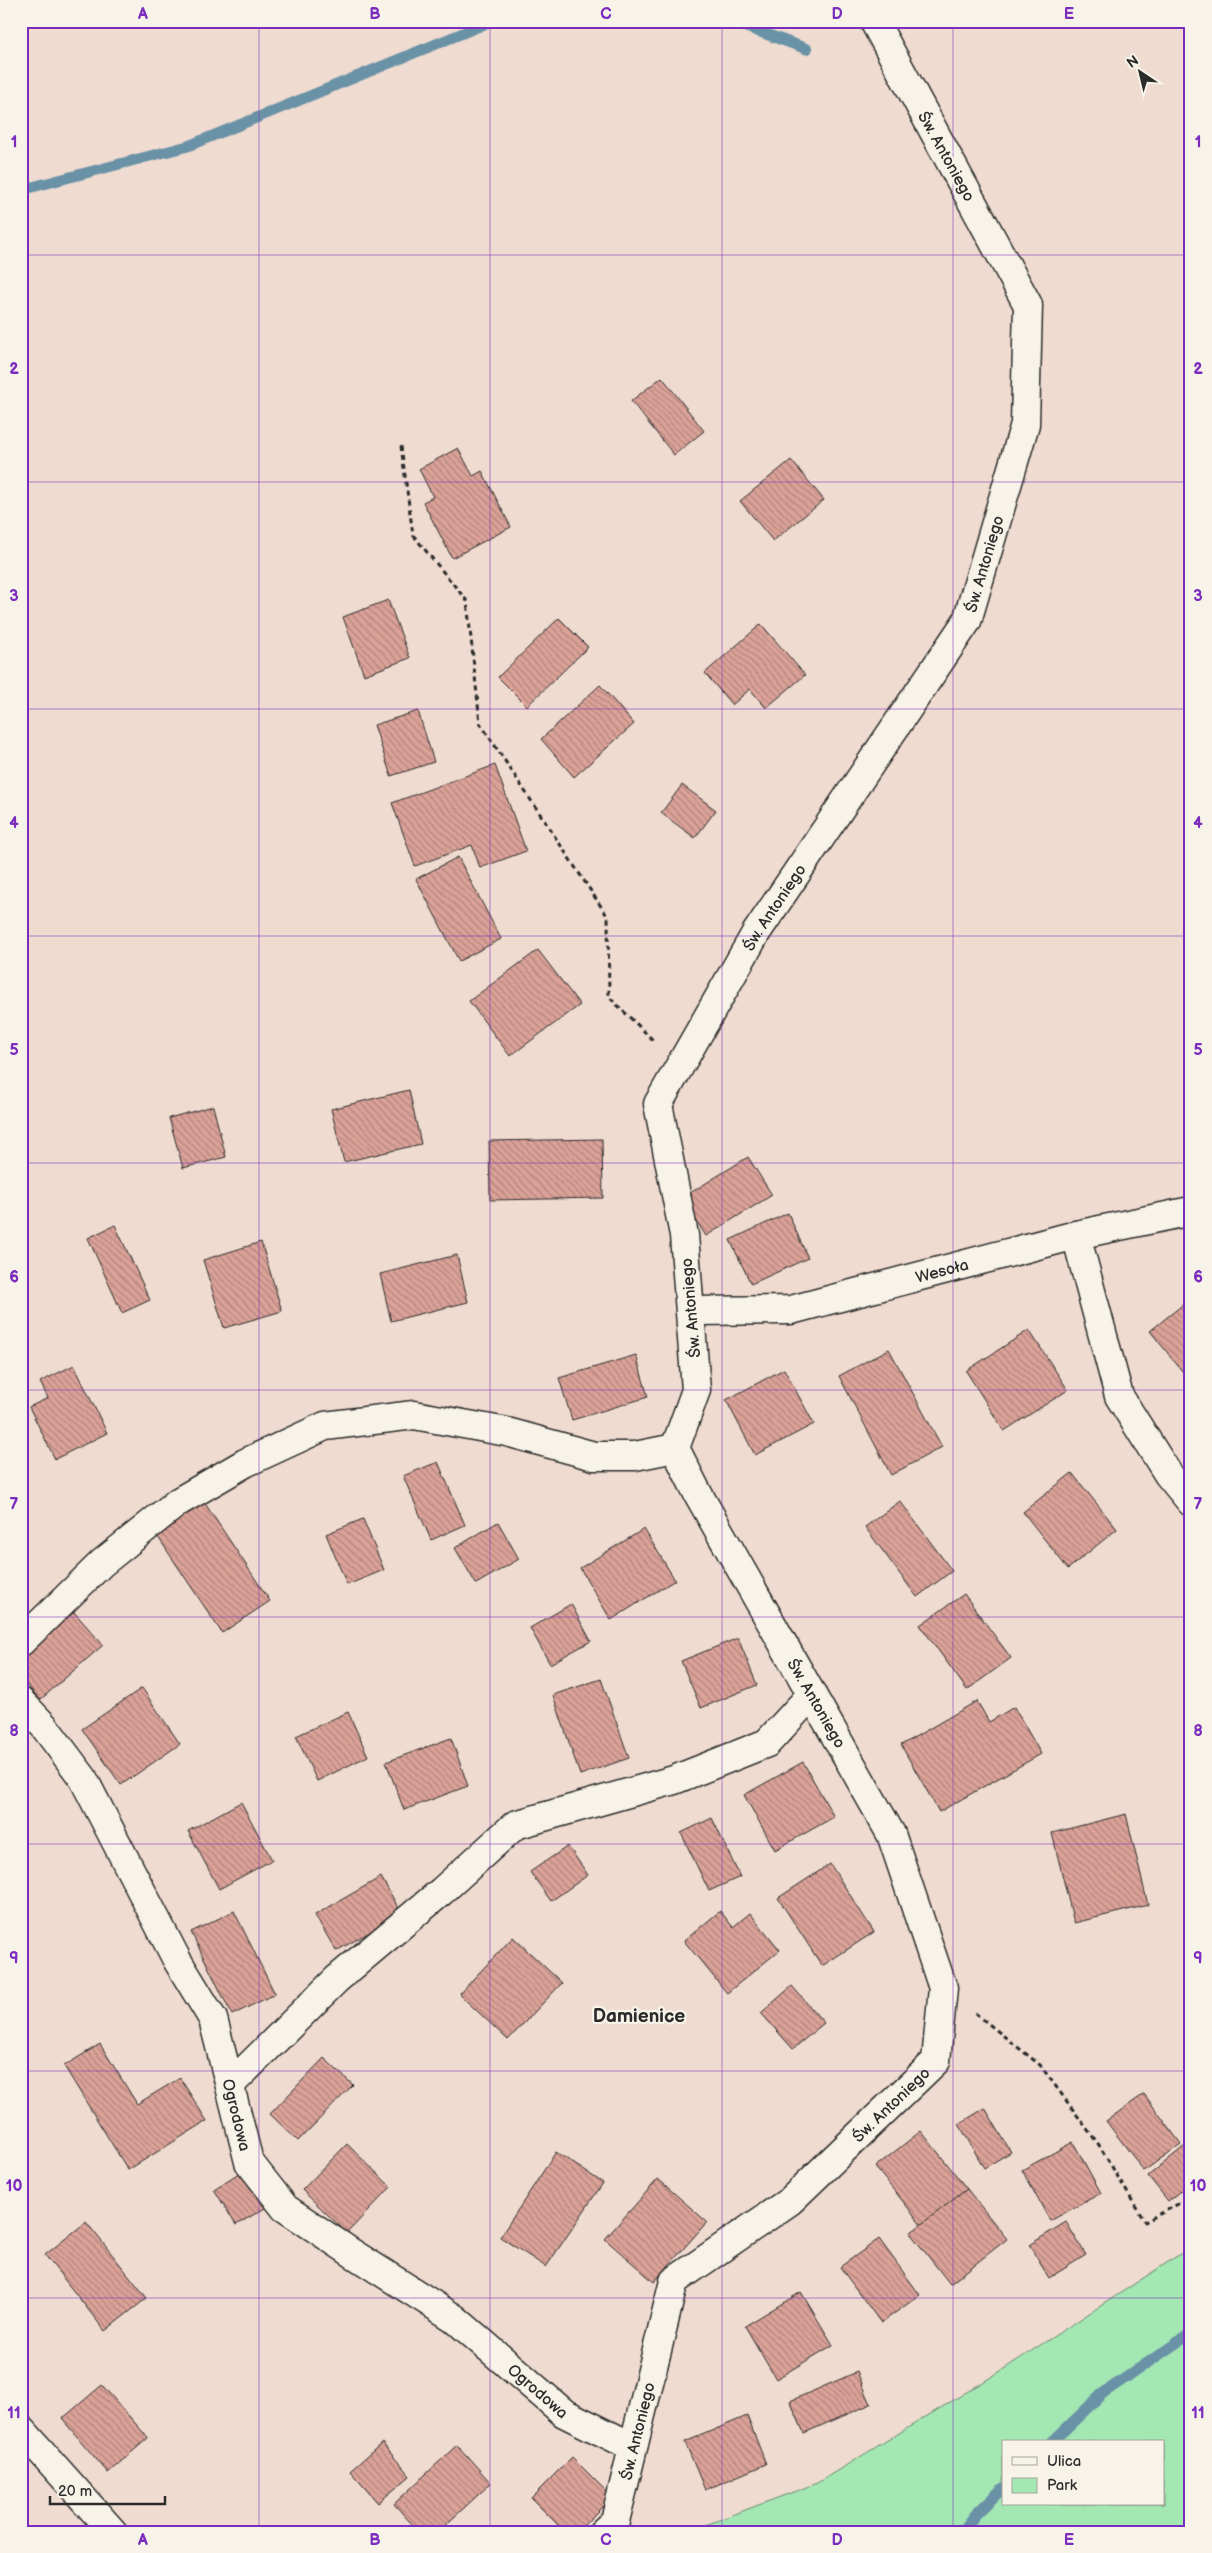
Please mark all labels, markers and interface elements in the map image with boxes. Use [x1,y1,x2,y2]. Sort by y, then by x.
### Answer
text: A [137,5,148,24]
text: B [369,5,381,24]
text: C [600,5,612,24]
text: D [831,5,843,24]
text: E [1064,5,1074,24]
north arrow [1114,48,1164,98]
text: N [1124,52,1142,72]
street label: Św. Antoniego [913,107,980,205]
text: 1 [11,133,17,152]
text: 1 [1195,133,1201,152]
text: 2 [9,360,19,379]
text: 2 [1193,360,1203,379]
street label: Św. Antoniego [960,514,1009,615]
text: 3 [9,587,19,606]
text: 3 [1193,587,1203,606]
text: 4 [9,814,19,833]
text: 4 [1193,814,1203,833]
street label: Św. Antoniego [738,861,811,955]
text: 5 [9,1041,19,1060]
text: 5 [1193,1041,1203,1060]
street label: Wesoła [914,1256,971,1288]
street label: Św. Antoniego [676,1257,705,1359]
text: 6 [9,1268,19,1287]
text: 6 [1193,1268,1203,1287]
text: 7 [10,1495,19,1514]
text: 7 [1194,1495,1203,1514]
street label: Św. Antoniego [782,1655,851,1752]
text: 8 [9,1722,19,1741]
text: 8 [1193,1722,1203,1741]
text: 9 [9,1949,19,1968]
text: 9 [1193,1949,1203,1968]
district label: Damienice [593,2005,685,2028]
street label: Św. Antoniego [848,2064,935,2147]
street label: Ogrodowa [217,2077,254,2153]
text: 10 [6,2177,22,2196]
text: 10 [1190,2177,1206,2196]
street label: Ogrodowa [503,2361,571,2423]
street label: Św. Antoniego [615,2381,660,2482]
text: 11 [7,2404,21,2423]
text: 11 [1191,2404,1205,2423]
legend [1002,2440,1164,2506]
text: Ulica [1047,2452,1081,2471]
scale bar [50,2473,165,2505]
text: Park [1047,2476,1078,2495]
text: 20 m [58,2482,92,2501]
text: A [137,2531,148,2550]
text: B [369,2531,381,2550]
text: C [600,2531,612,2550]
text: D [831,2531,843,2550]
text: E [1064,2531,1074,2550]

